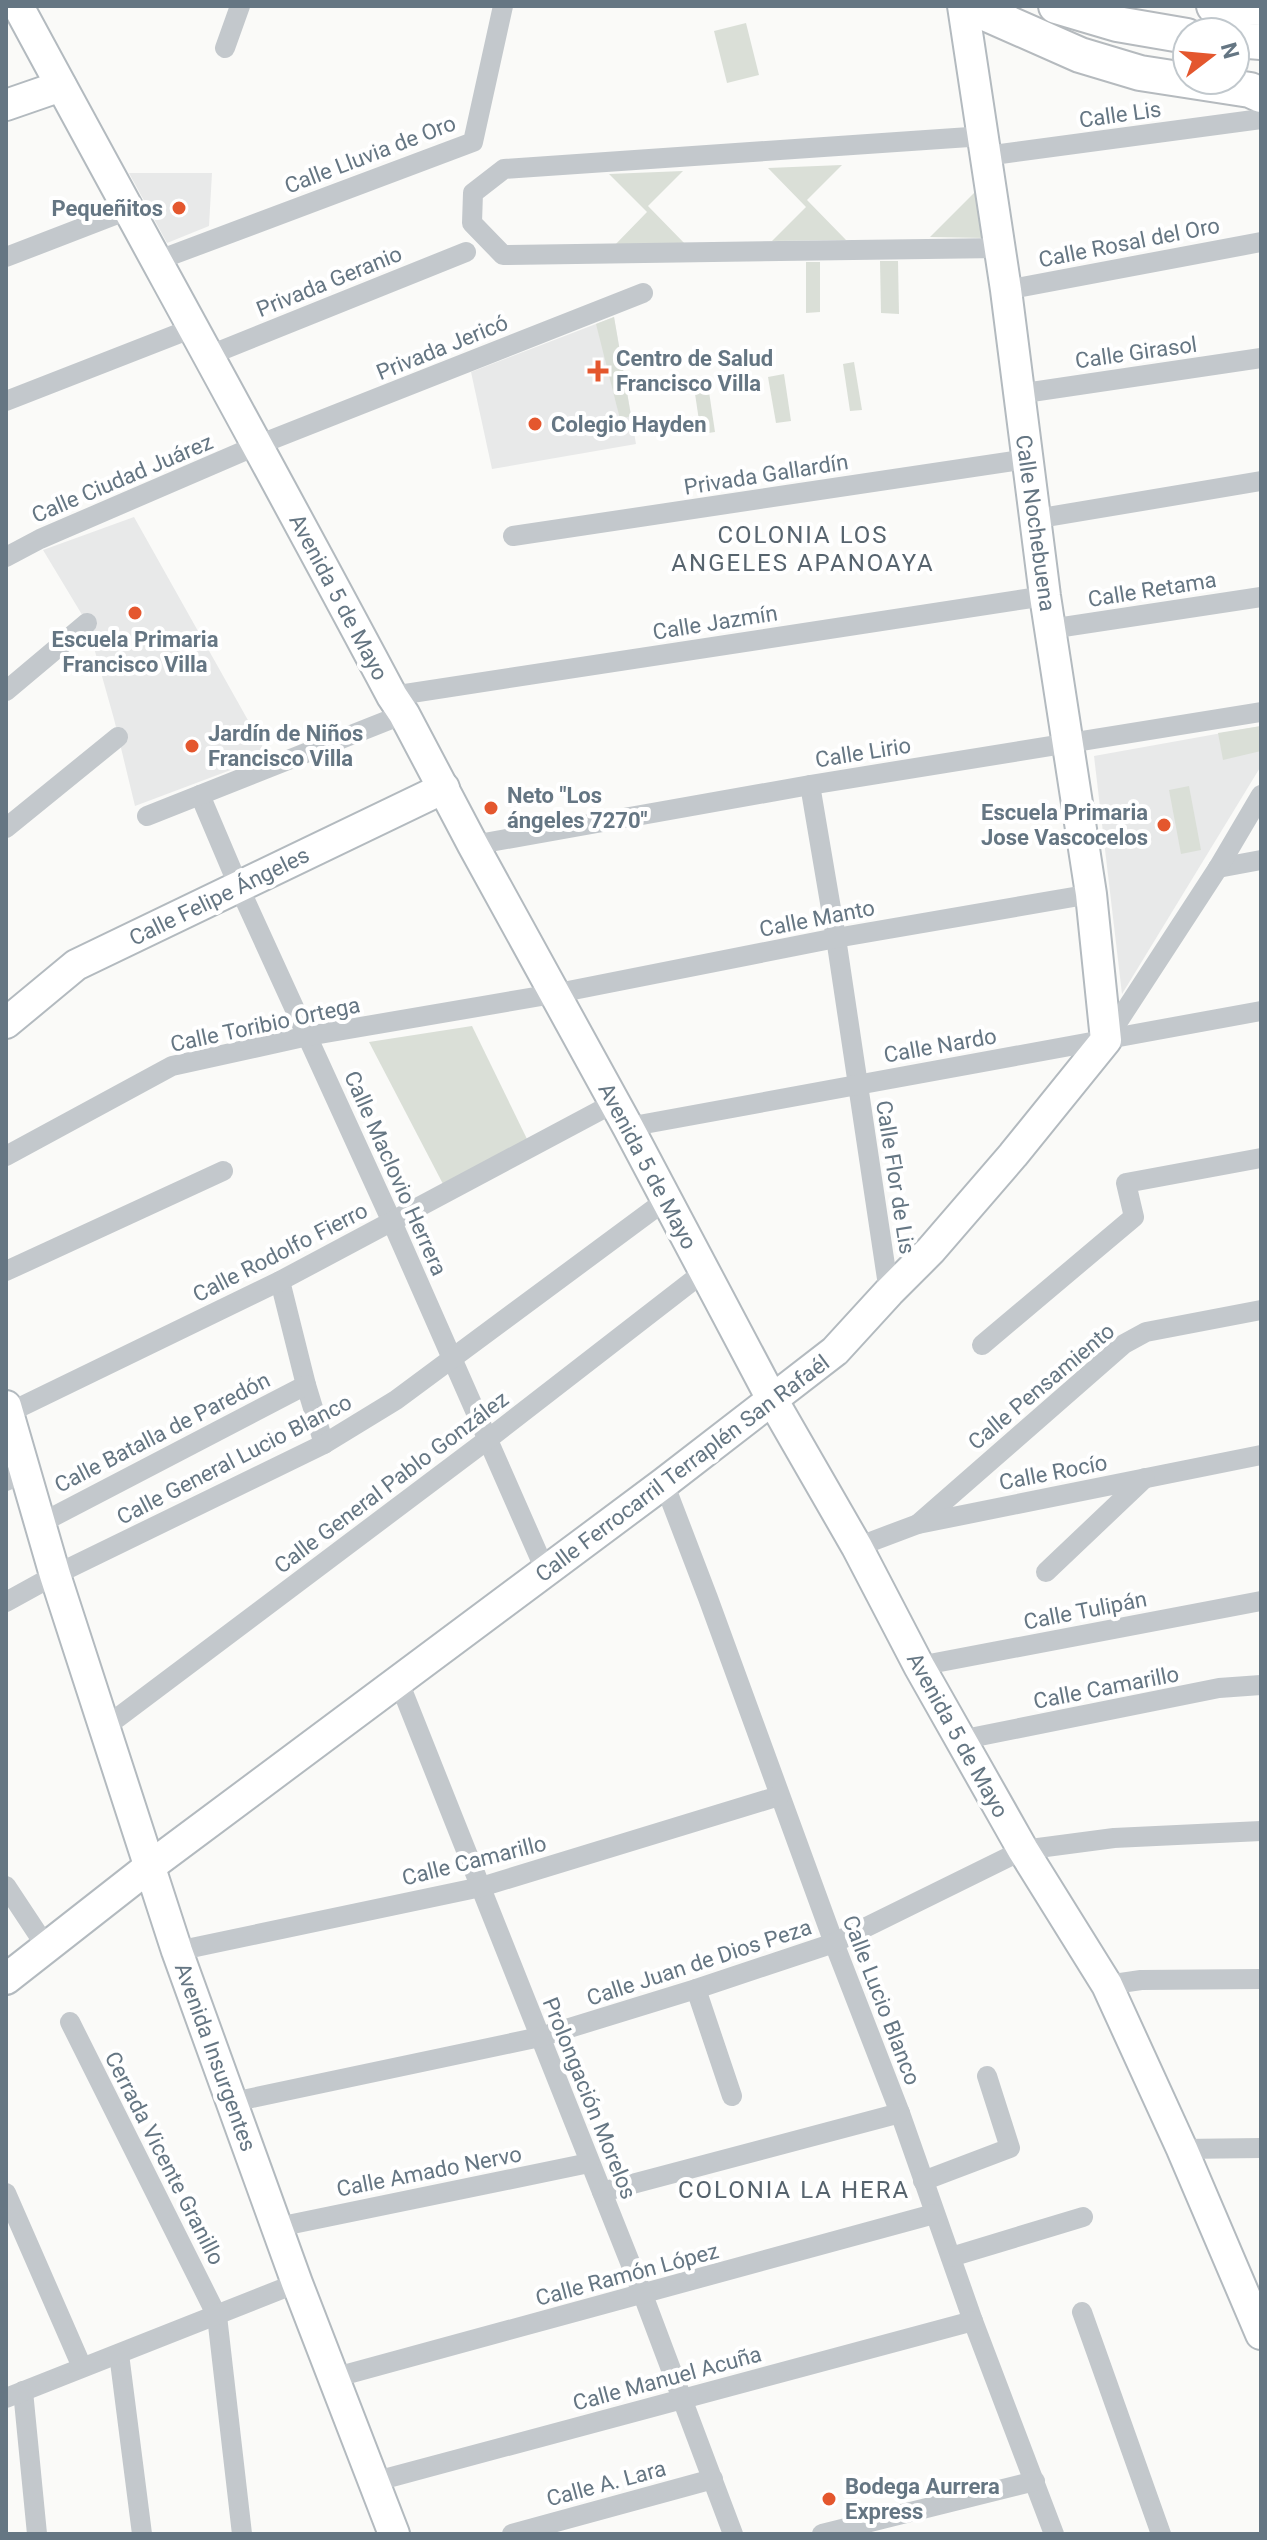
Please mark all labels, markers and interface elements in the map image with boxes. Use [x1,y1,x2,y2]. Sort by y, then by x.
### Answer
north arrow [1171,16,1251,96]
text: N [1216,40,1244,62]
street label: Calle Lis [1077,96,1163,133]
street label: Calle Lluvia de Oro [281,110,459,199]
place label: Pequeñitos [51,196,163,221]
marker: Pequeñitos [170,199,188,217]
street label: Calle Rosal del Oro [1036,213,1222,272]
street label: Privada Geranio [253,241,406,322]
street label: Privada Jericó [373,310,512,385]
street label: Calle Girasol [1074,332,1199,373]
place label: Centro de Salud Francisco Villa [616,346,773,396]
marker: Centro de Salud Francisco Villa [587,360,609,382]
place label: Colegio Hayden [551,412,706,437]
marker: Colegio Hayden [526,415,544,433]
street label: Calle Ciudad Juárez [28,429,217,528]
street label: Calle Nochebuena [1011,433,1060,613]
street label: Privada Gallardín [682,449,850,500]
street label: Avenida 5 de Mayo [284,510,393,685]
district label: COLONIA LOS ANGELES APANOAYA [671,521,935,577]
street label: Calle Retama [1086,567,1218,612]
street label: Calle Jazmín [651,600,779,645]
marker: Escuela Primaria Francisco Villa [126,604,144,622]
place label: Escuela Primaria Francisco Villa [52,627,219,677]
place label: Jardín de Niños Francisco Villa [208,721,363,771]
street label: Calle Lirio [813,733,913,772]
marker: Jardín de Niños Francisco Villa [183,737,201,755]
place label: Neto "Los ángeles 7270" [507,783,648,833]
marker: Neto "Los ángeles 7270" [482,799,500,817]
place label: Escuela Primaria Jose Vascocelos [981,800,1148,850]
marker: Escuela Primaria Jose Vascocelos [1155,816,1173,834]
street label: Calle Felipe Ángeles [125,842,313,951]
street label: Calle Manto [757,895,877,942]
street label: Calle Toribio Ortega [168,992,362,1057]
street label: Calle Nardo [882,1023,998,1068]
street label: Calle Maclovio Herrera [339,1067,452,1279]
street label: Avenida 5 de Mayo [593,1079,702,1254]
street label: Calle Flor de Lis [871,1098,920,1256]
street label: Calle Rodolfo Fierro [189,1198,372,1307]
street label: Calle Pensamiento [963,1318,1119,1455]
street label: Calle Ferrocarril Terraplén San Rafaél [531,1350,834,1587]
street label: Calle Batalla de Paredón [50,1367,274,1498]
street label: Calle General Pablo González [269,1386,513,1579]
street label: Calle General Lucio Blanco [113,1389,356,1530]
street label: Calle Rocío [997,1450,1109,1495]
street label: Calle Tulipán [1021,1586,1149,1635]
street label: Avenida 5 de Mayo [902,1648,1013,1822]
street label: Calle Camarillo [1031,1661,1181,1714]
street label: Calle Camarillo [399,1830,549,1890]
street label: Calle Lucio Blanco [838,1912,925,2089]
street label: Calle Juan de Dios Peza [584,1914,815,2011]
street label: Avenida Insurgentes [170,1960,261,2155]
street label: Prolongación Morelos [538,1994,641,2203]
street label: Cerrada Vicente Granillo [100,2047,229,2269]
street label: Calle Amado Nervo [334,2141,524,2202]
district label: COLONIA LA HERA [678,2176,910,2204]
street label: Calle Ramón López [533,2238,721,2311]
street label: Calle Manuel Acuña [570,2341,764,2416]
street label: Calle A. Lara [544,2456,669,2511]
place label: Bodega Aurrera Express [845,2474,1000,2524]
marker: Bodega Aurrera Express [820,2490,838,2508]

